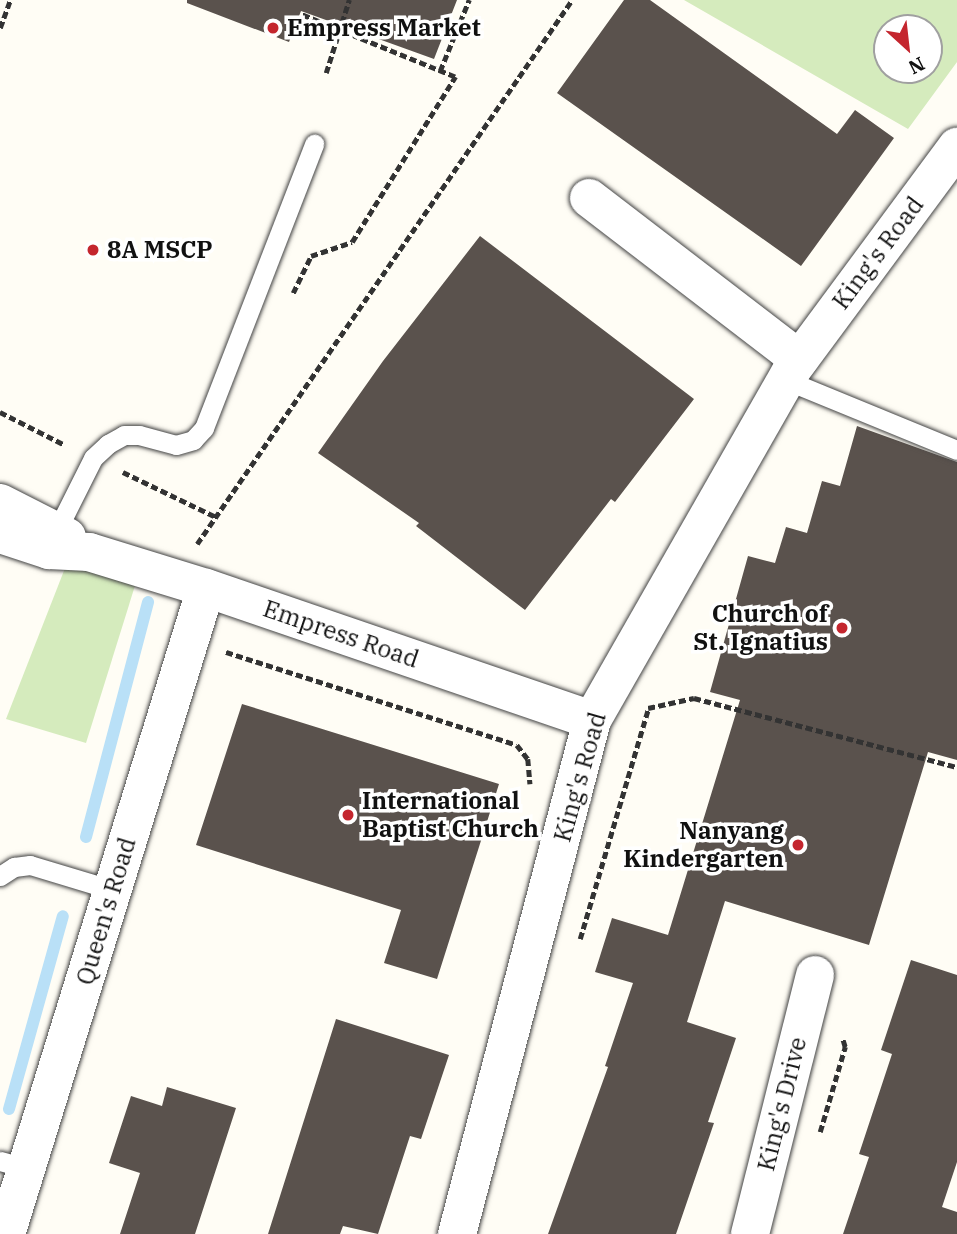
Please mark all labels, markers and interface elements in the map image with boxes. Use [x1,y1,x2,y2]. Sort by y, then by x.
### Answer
place label: Empress Market [287,14,481,42]
north arrow [873,14,943,84]
marker: Empress Market [265,20,281,36]
text: N [904,52,929,80]
street label: King's Road [826,191,930,315]
place label: 8A MSCP [107,236,213,264]
marker: 8A MSCP [85,242,101,258]
street label: Empress Road [259,594,423,674]
place label: Church of St. Ignatius [693,600,828,656]
marker: Church of St. Ignatius [834,620,850,636]
street label: King's Road [548,709,612,845]
place label: International Baptist Church [362,787,539,843]
marker: International Baptist Church [340,807,356,823]
place label: Nanyang Kindergarten [623,817,784,873]
street label: Queen's Road [70,834,142,988]
marker: Nanyang Kindergarten [790,837,806,853]
street label: King's Drive [751,1034,813,1174]

